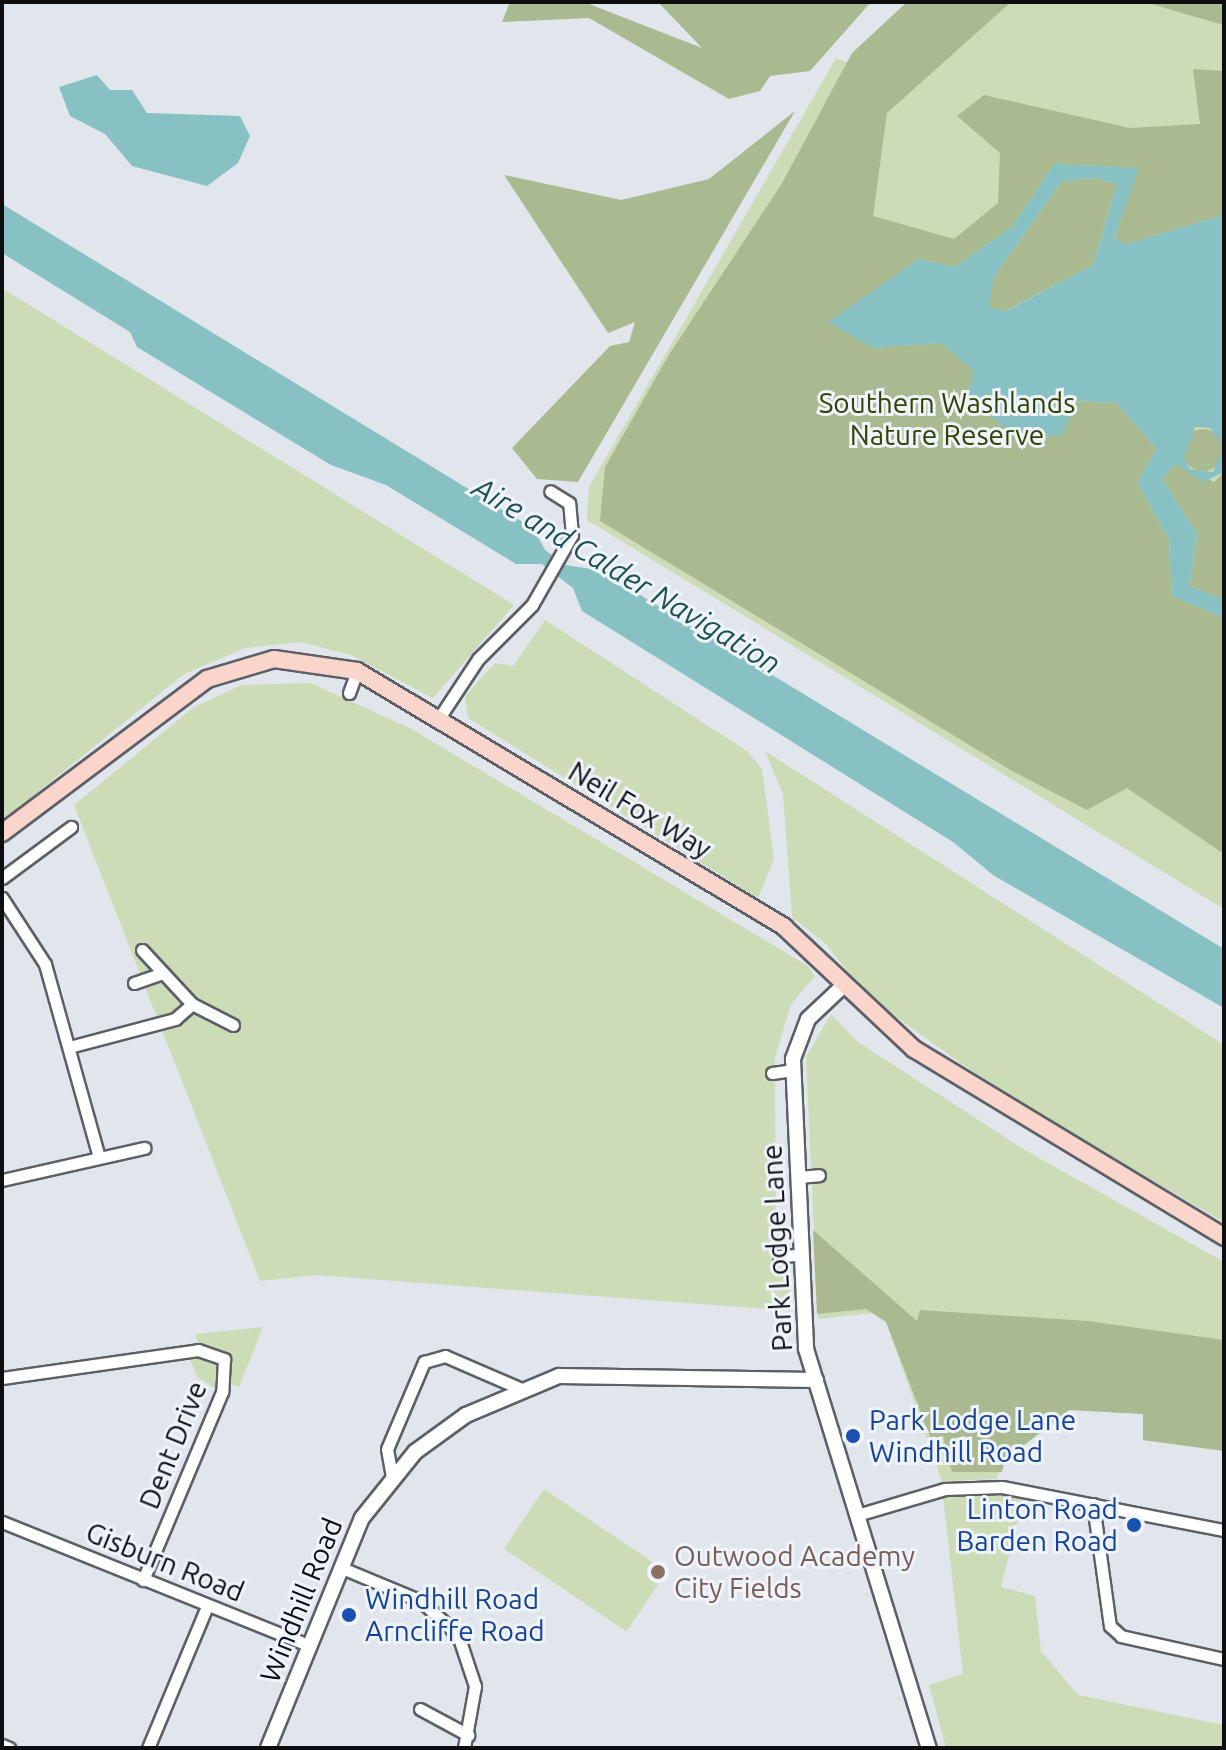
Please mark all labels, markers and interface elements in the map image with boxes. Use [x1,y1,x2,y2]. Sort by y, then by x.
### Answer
park label: Southern Washlands Nature Reserve [819,386,1075,452]
water label: Aire and Calder Navigation [467,469,787,681]
street label: Neil Fox Way [563,754,717,866]
street label: Park Lodge Lane [755,1144,799,1352]
street label: Dent Drive [132,1376,214,1514]
place label: Park Lodge Lane Windhill Road [869,1403,1076,1469]
marker: Park Lodge Lane Windhill Road [844,1427,862,1445]
place label: Linton Road Barden Road [956,1492,1118,1558]
street label: Windhill Road [253,1513,349,1687]
street label: Gisburn Road [81,1515,249,1609]
marker: Linton Road Barden Road [1125,1516,1143,1534]
place label: Outwood Academy City Fields [674,1539,915,1605]
marker: Outwood Academy City Fields [649,1563,667,1581]
place label: Windhill Road Arncliffe Road [365,1582,545,1648]
marker: Windhill Road Arncliffe Road [340,1606,358,1624]

